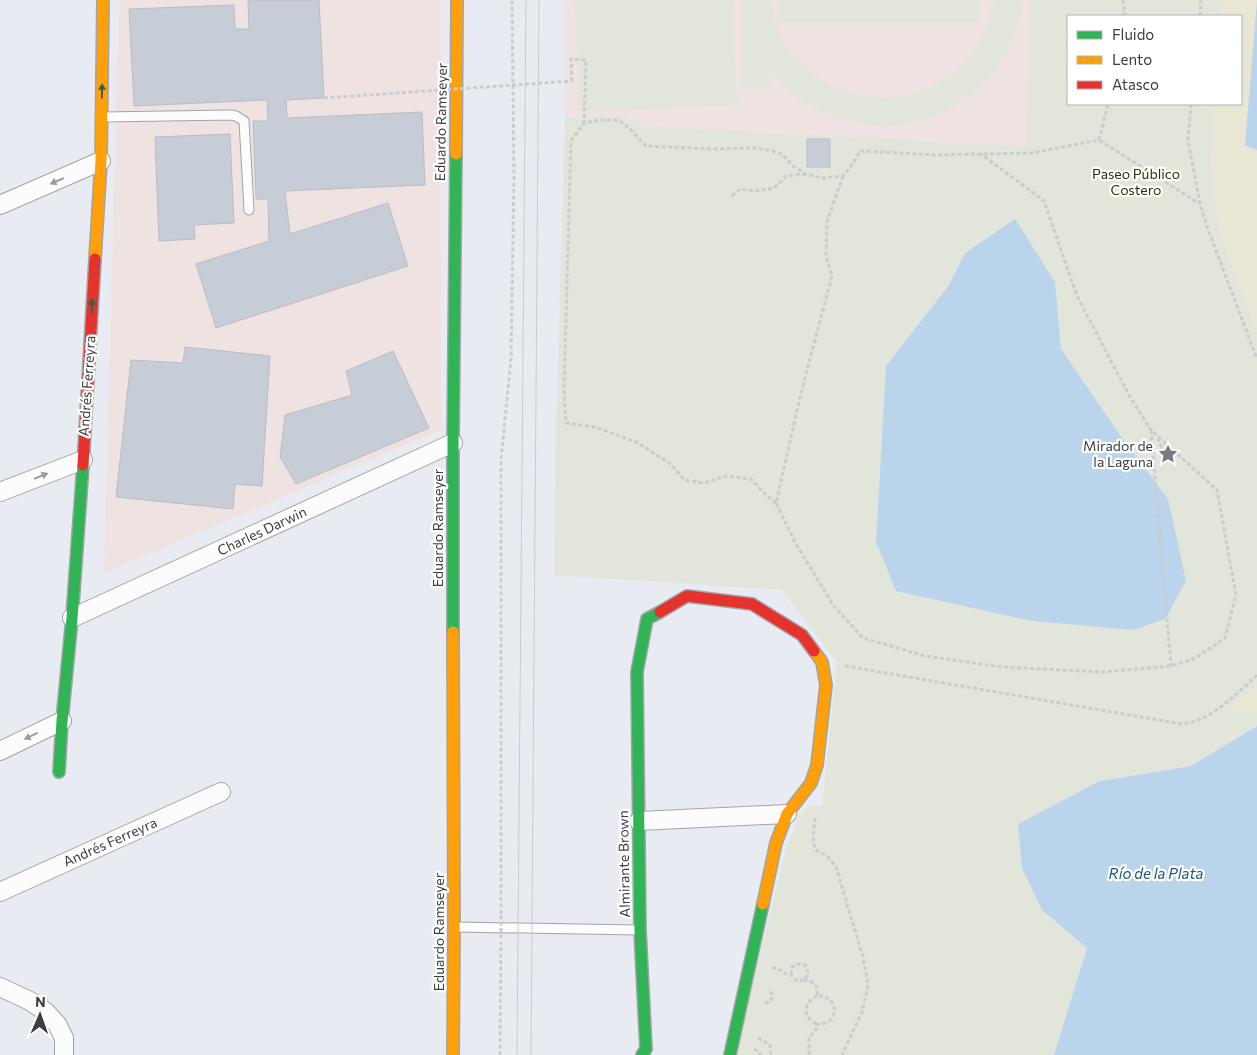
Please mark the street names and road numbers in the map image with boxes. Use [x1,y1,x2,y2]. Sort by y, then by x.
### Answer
street label: Eduardo Ramseyer [431,62,450,181]
street label: Andrés Ferreyra [75,335,98,437]
street label: Eduardo Ramseyer [429,468,446,587]
street label: Charles Darwin [214,502,309,559]
street label: Almirante Brown [614,810,633,918]
street label: Andrés Ferreyra [60,813,159,870]
street label: Eduardo Ramseyer [430,872,447,991]

